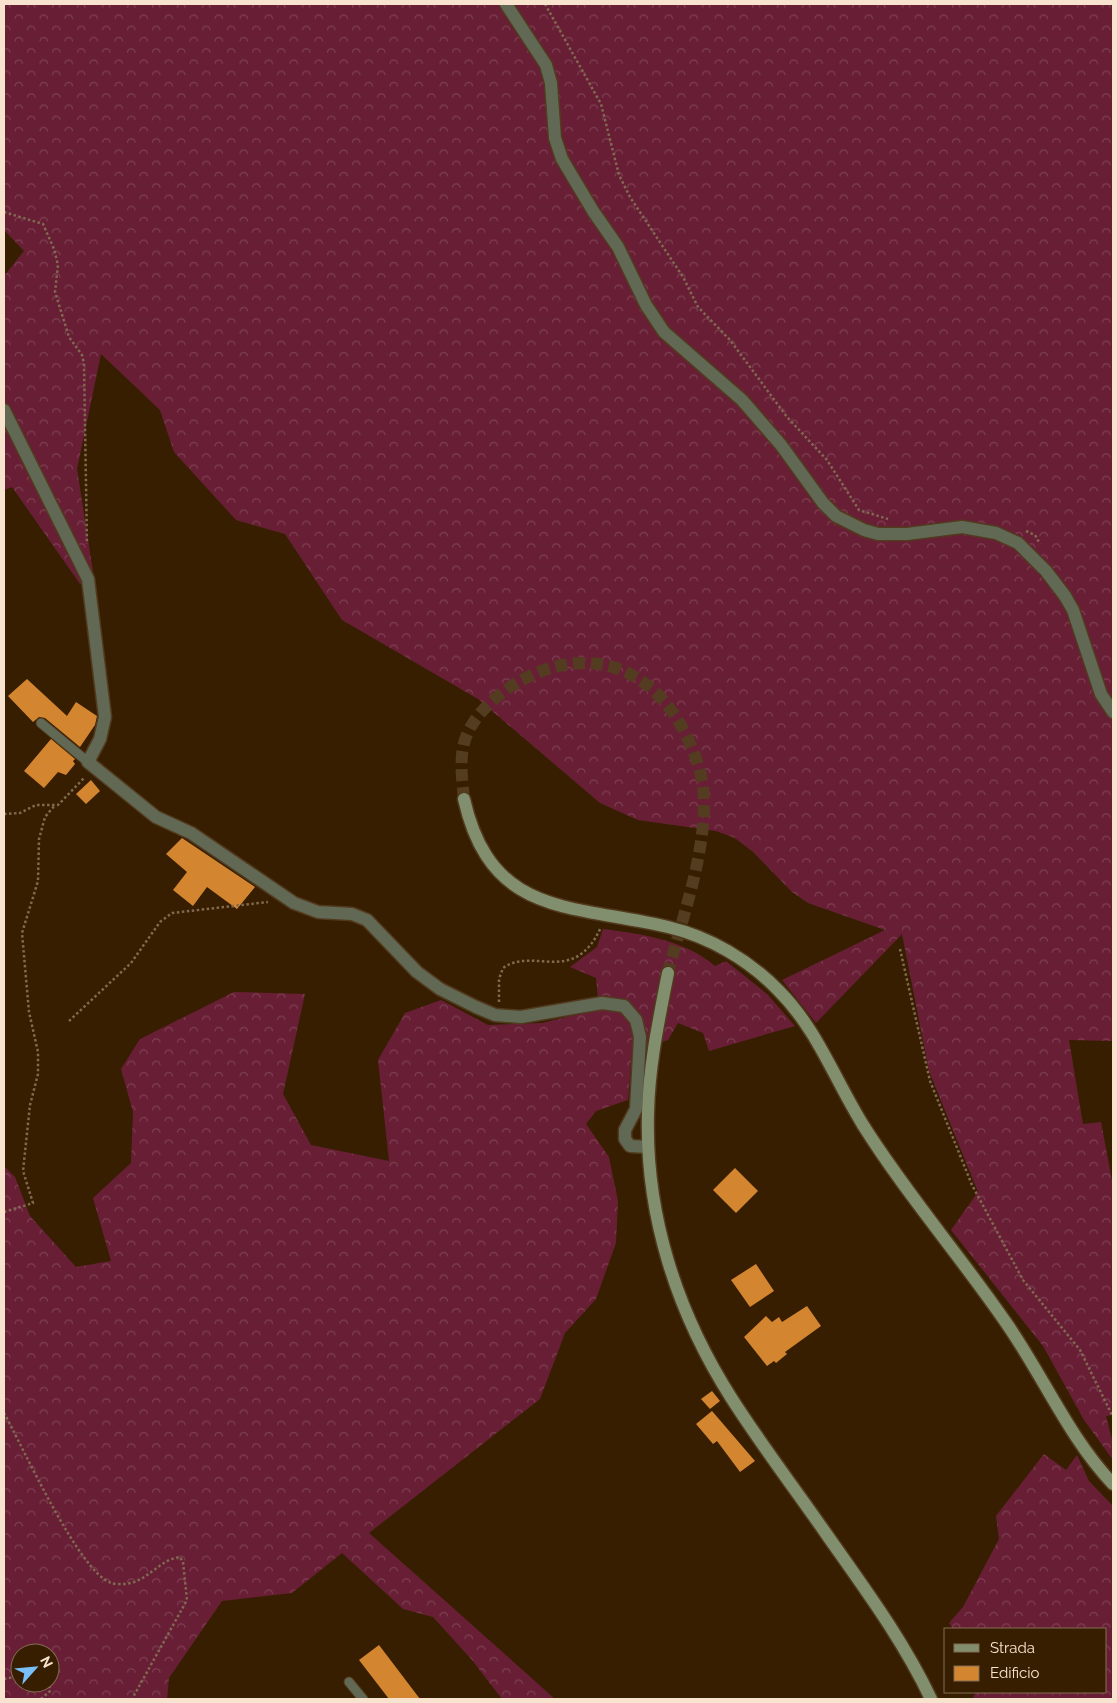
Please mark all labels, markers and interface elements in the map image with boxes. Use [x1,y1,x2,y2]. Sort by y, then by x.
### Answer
legend [944,1628,1107,1693]
text: Strada [990,1639,1035,1657]
north arrow [10,1643,60,1693]
text: N [37,1654,56,1670]
text: Edificio [990,1664,1040,1682]

